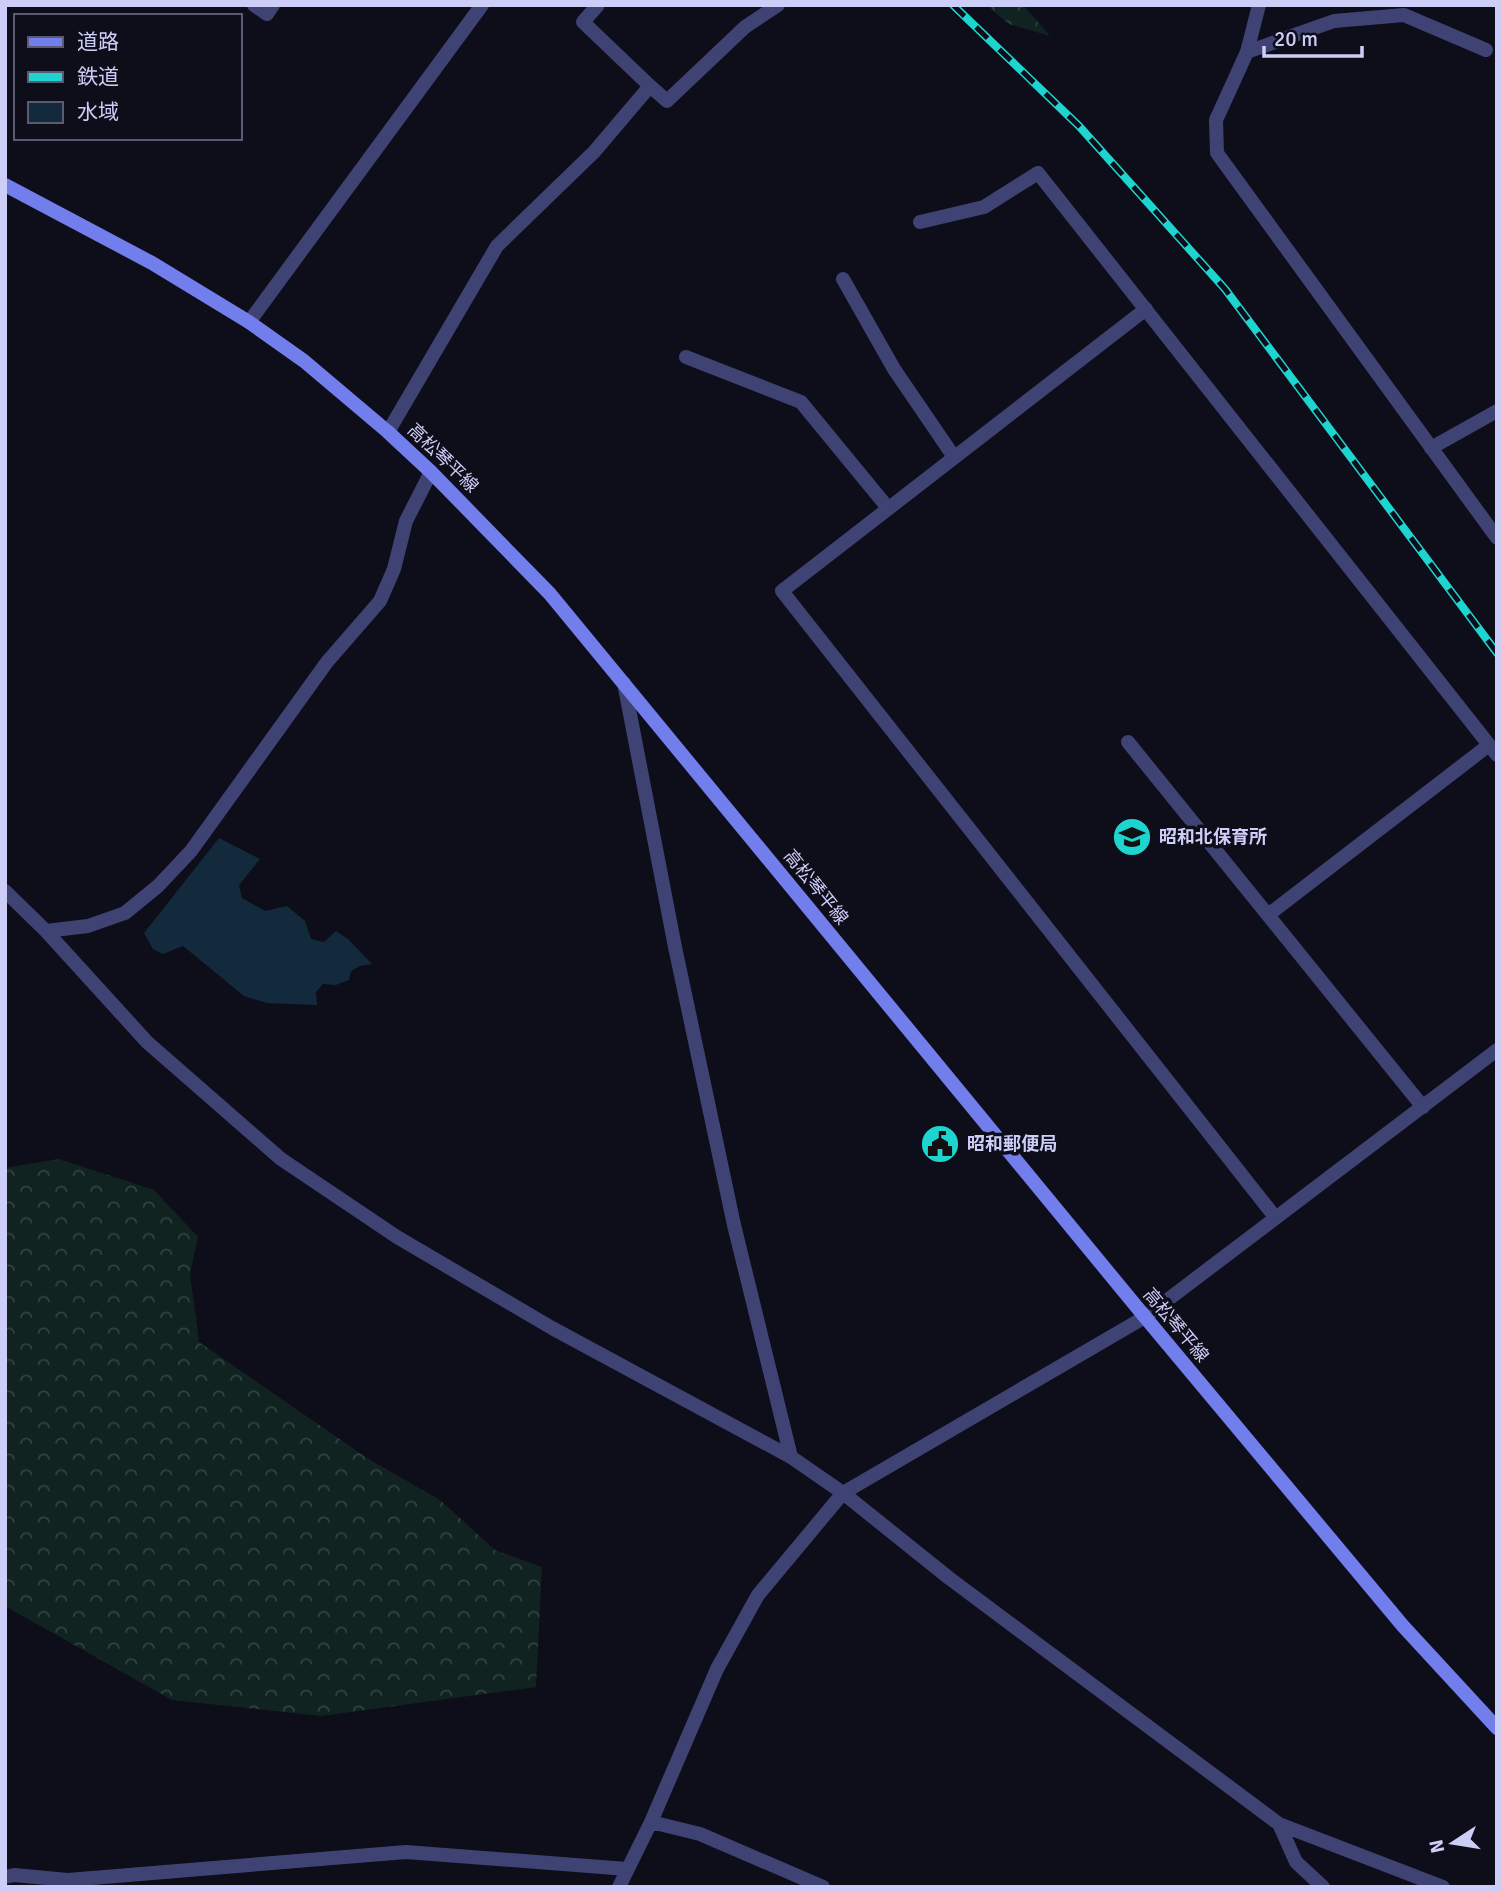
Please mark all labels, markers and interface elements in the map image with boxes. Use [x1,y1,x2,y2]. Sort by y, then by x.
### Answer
legend [14,14,242,140]
scale bar [1264,14,1362,58]
text: 20 m [1274,26,1318,52]
text: 道路 [77,29,119,55]
text: 鉄道 [77,64,119,90]
text: 水域 [77,99,119,125]
street label: 高松琴平線 [403,419,483,497]
school or university icon: 昭和北保育所 [1111,816,1153,858]
place label: 昭和北保育所 [1159,826,1267,848]
street label: 高松琴平線 [779,845,853,929]
public building icon: 昭和郵便局 [919,1123,961,1165]
place label: 昭和郵便局 [967,1133,1057,1155]
street label: 高松琴平線 [1139,1283,1213,1367]
north arrow [1418,1808,1488,1878]
text: N [1424,1837,1450,1855]

